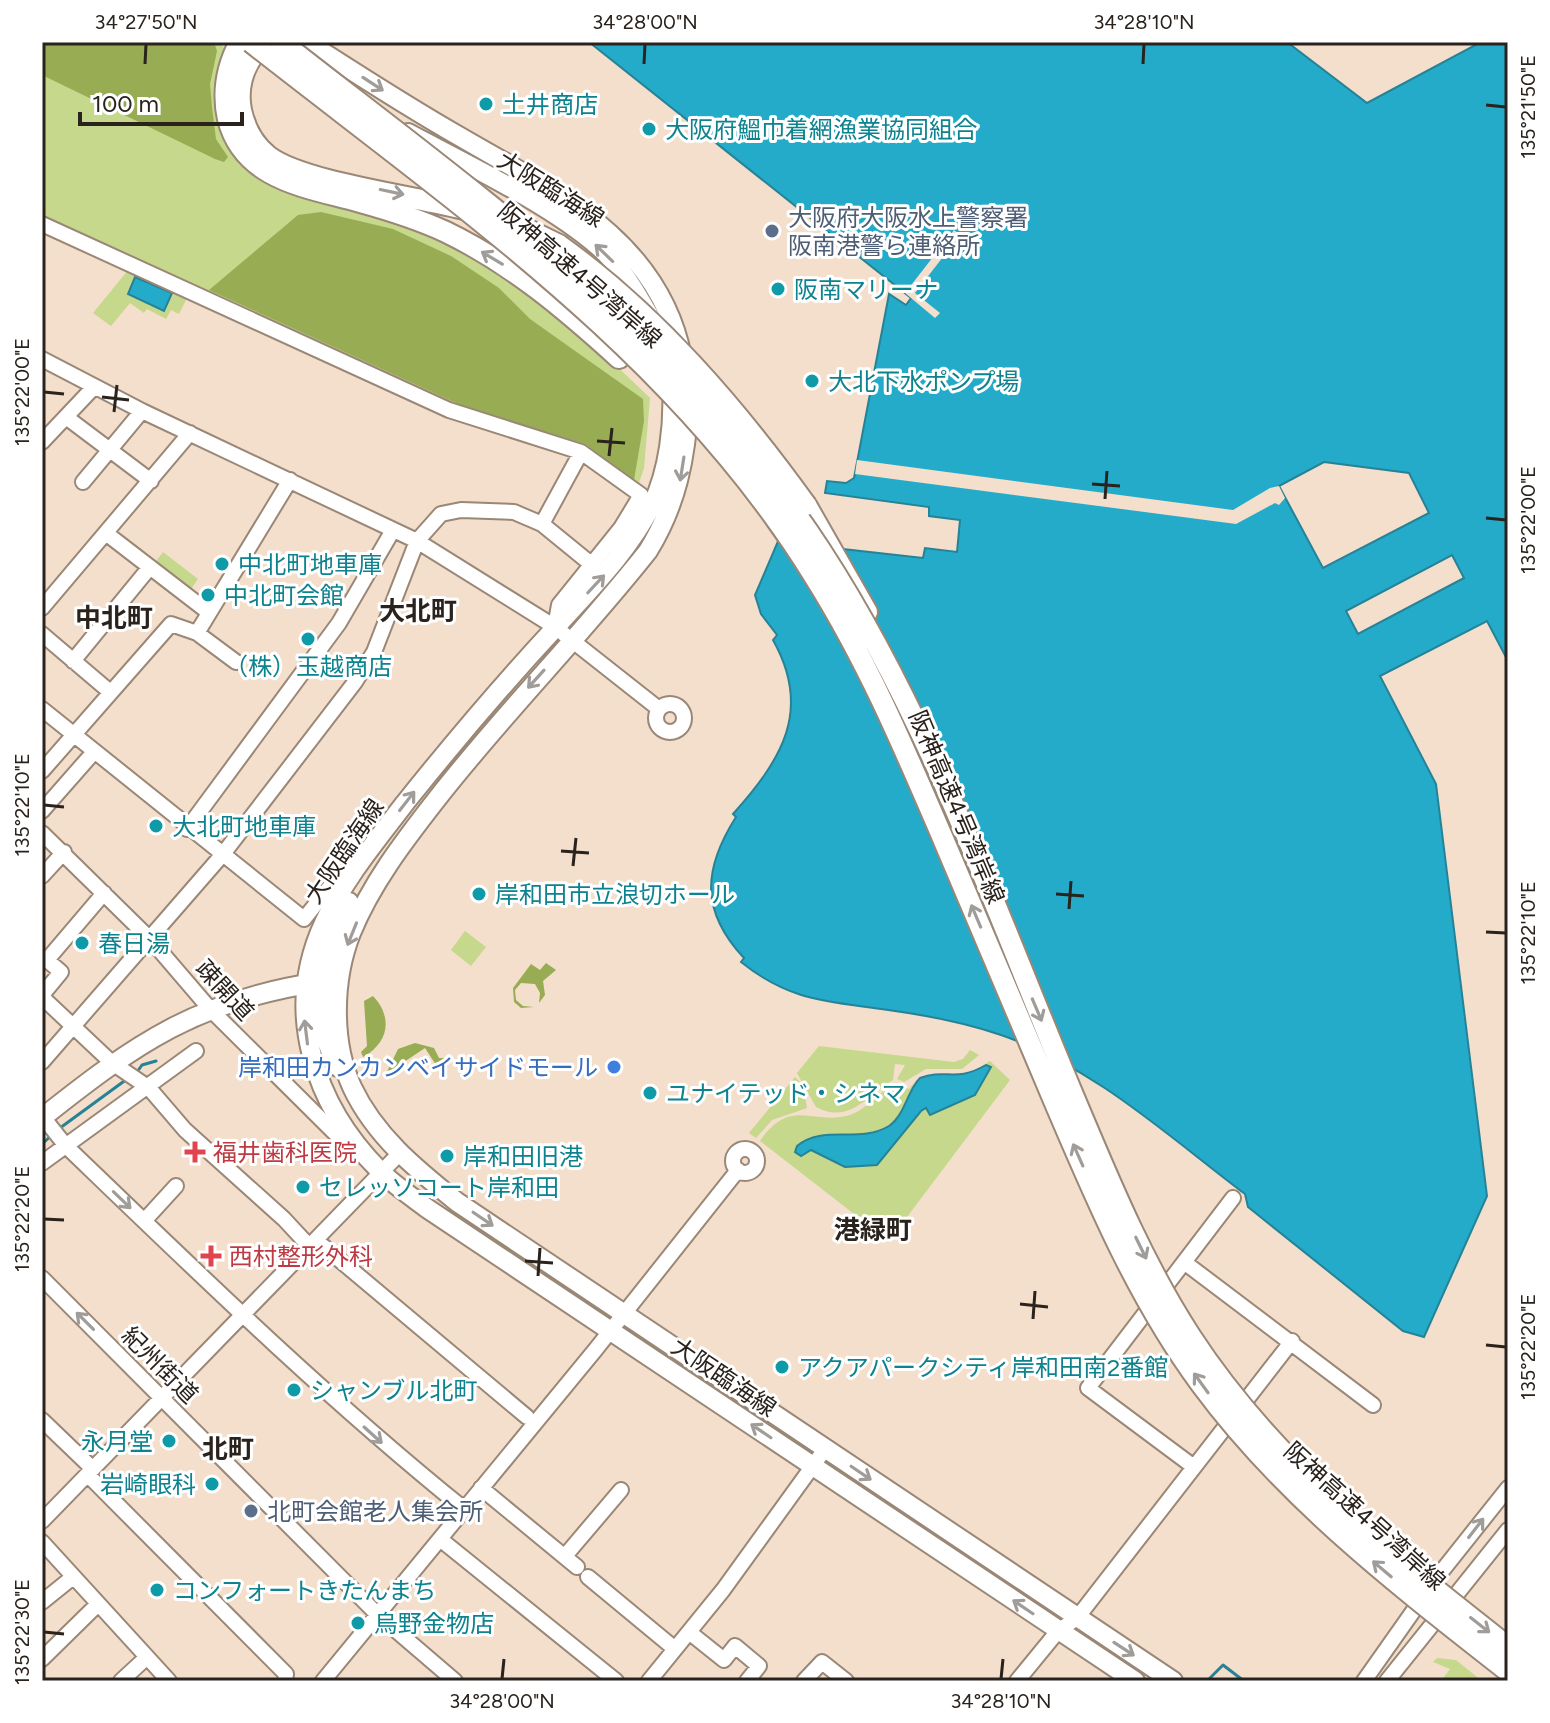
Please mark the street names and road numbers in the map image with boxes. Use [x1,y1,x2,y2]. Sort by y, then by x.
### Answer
street label: 大阪臨海線 [492,145,610,233]
street label: 阪神高速4号湾岸線 [492,196,668,354]
street label: 阪神高速4号湾岸線 [903,706,1011,908]
street label: 大阪臨海線 [298,793,390,909]
street label: 疎開道 [190,954,260,1026]
street label: 紀州街道 [116,1321,204,1409]
street label: 大阪臨海線 [666,1331,782,1423]
street label: 阪神高速4号湾岸線 [1278,1436,1452,1596]

